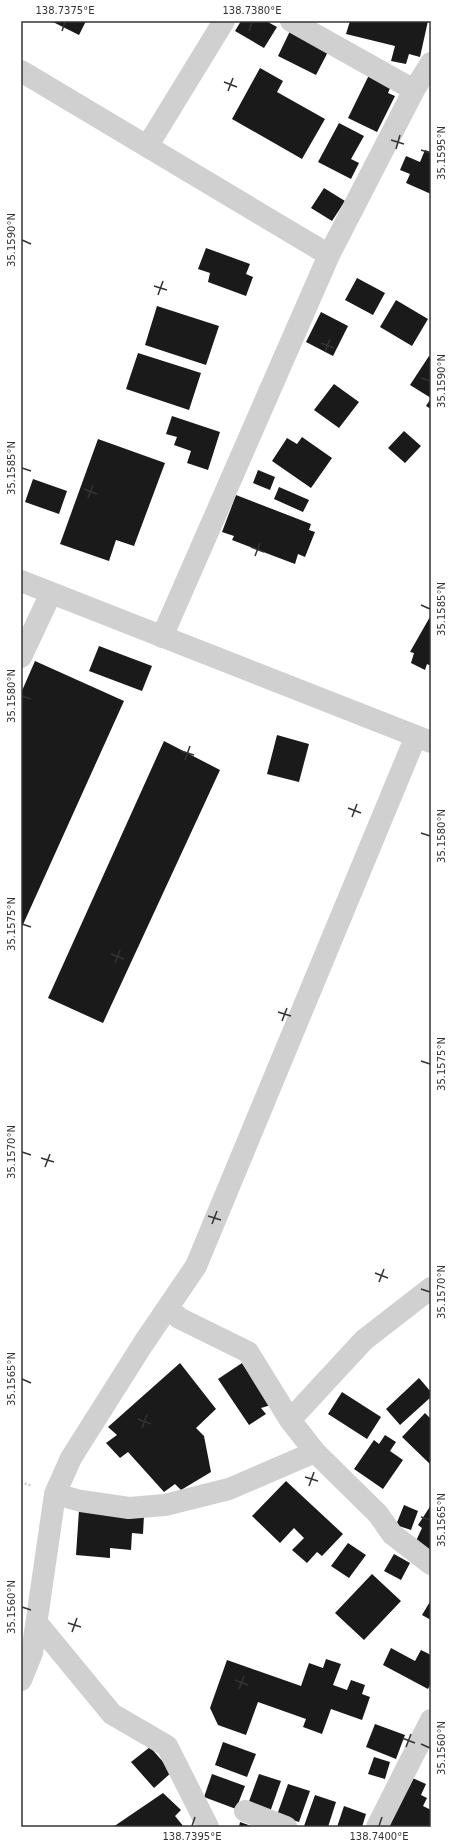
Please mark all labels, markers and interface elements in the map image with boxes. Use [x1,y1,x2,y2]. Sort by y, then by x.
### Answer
text: 138.7375°E [35,5,95,16]
text: 138.7380°E [222,5,282,16]
text: 35.1595°N [436,126,447,180]
text: 35.1590°N [6,213,17,267]
text: 35.1590°N [436,354,447,408]
text: 35.1585°N [6,441,17,495]
text: 35.1585°N [436,582,447,636]
text: 35.1580°N [6,669,17,723]
text: 35.1580°N [436,809,447,863]
text: 35.1575°N [6,897,17,951]
text: 35.1575°N [436,1037,447,1091]
text: 35.1570°N [6,1125,17,1179]
text: 35.1570°N [436,1265,447,1319]
text: 35.1565°N [6,1352,17,1406]
text: 35.1565°N [436,1493,447,1547]
text: 35.1560°N [6,1580,17,1634]
text: 35.1560°N [436,1721,447,1775]
text: 138.7395°E [162,1831,222,1842]
text: 138.7400°E [349,1831,409,1842]

